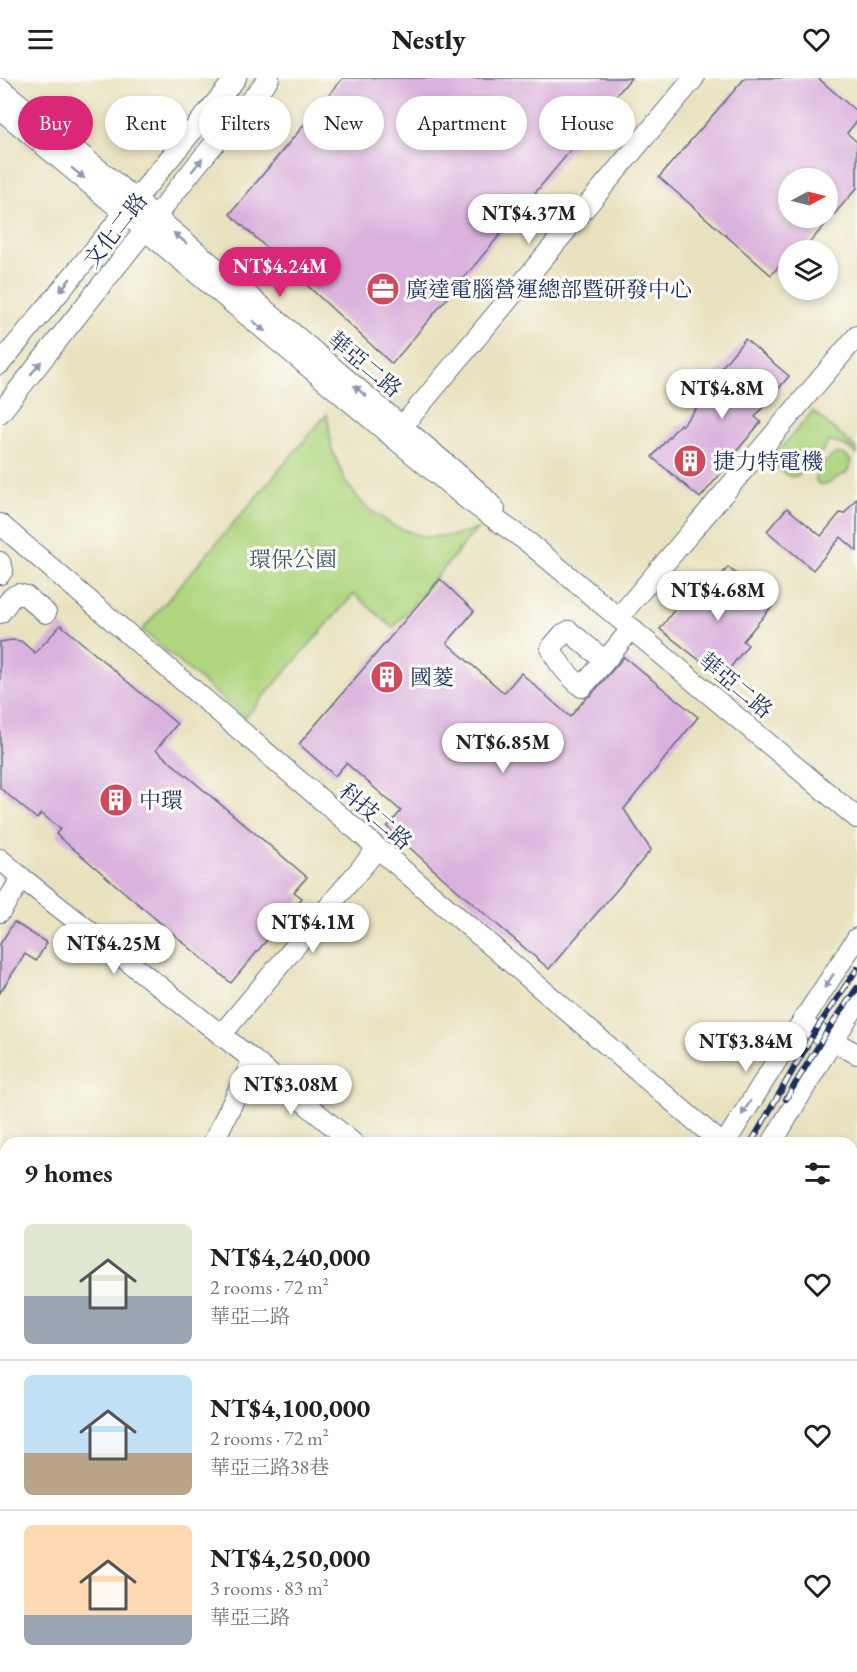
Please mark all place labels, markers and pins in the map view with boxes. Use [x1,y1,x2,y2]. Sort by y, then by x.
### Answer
pin: NT$4.37M [467,194,591,245]
pin: NT$4.24M [218,247,342,298]
office icon: 廣達電腦營運總部暨研發中心 [365,271,401,307]
place label: 廣達電腦營運總部暨研發中心 [406,275,692,304]
pin: NT$4.8M [667,369,777,420]
building icon: 捷力特電機 [672,443,708,479]
place label: 捷力特電機 [713,447,823,476]
pin: NT$4.68M [656,571,780,622]
building icon: 國菱 [369,659,405,695]
place label: 國菱 [410,663,454,692]
pin: NT$6.85M [441,723,565,774]
building icon: 中環 [98,782,134,818]
place label: 中環 [139,786,183,815]
pin: NT$4.1M [258,903,368,954]
pin: NT$4.25M [52,924,176,975]
pin: NT$3.84M [684,1022,808,1073]
pin: NT$3.08M [229,1065,353,1116]

